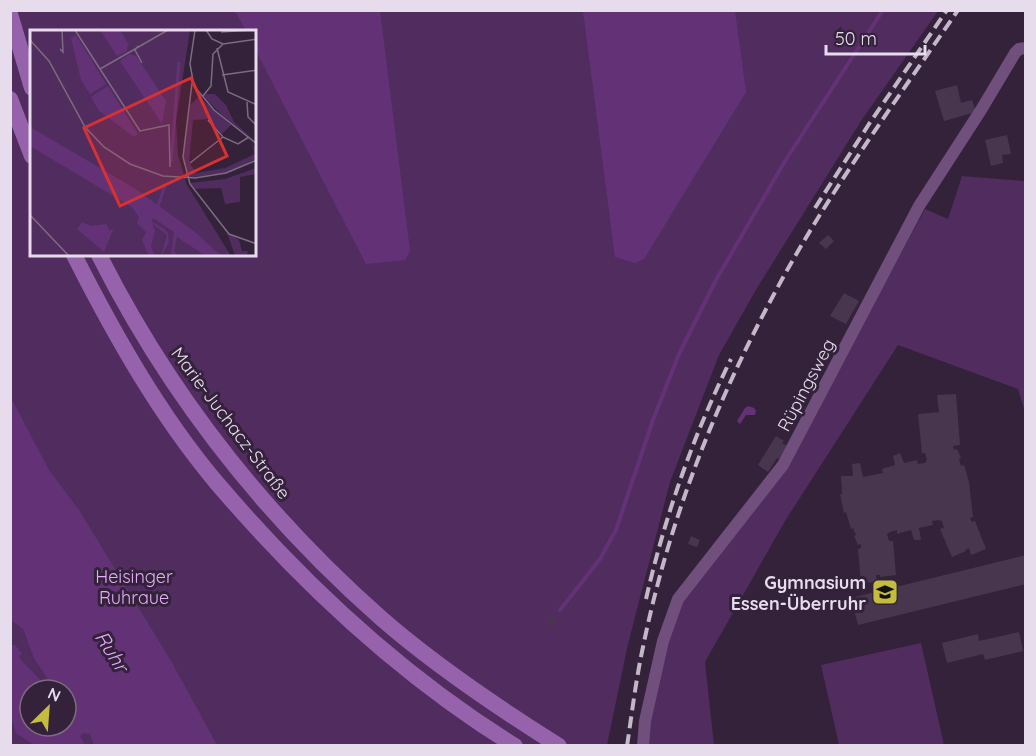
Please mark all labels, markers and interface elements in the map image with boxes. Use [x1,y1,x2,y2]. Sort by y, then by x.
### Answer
scale bar [826,18,925,56]
text: 50 m [835,27,877,50]
inset map [30,30,256,256]
street label: Rüpingsweg [772,335,840,435]
street label: Marie-Juchacz-Straße [166,342,296,504]
park label: Heisinger Ruhraue [95,565,173,609]
place label: Gymnasium Essen-Überruhr [731,571,866,615]
school or university icon: Gymnasium Essen-Überruhr [870,577,900,607]
water label: Ruhr [90,626,135,678]
north arrow [18,678,78,738]
text: N [45,683,64,706]

